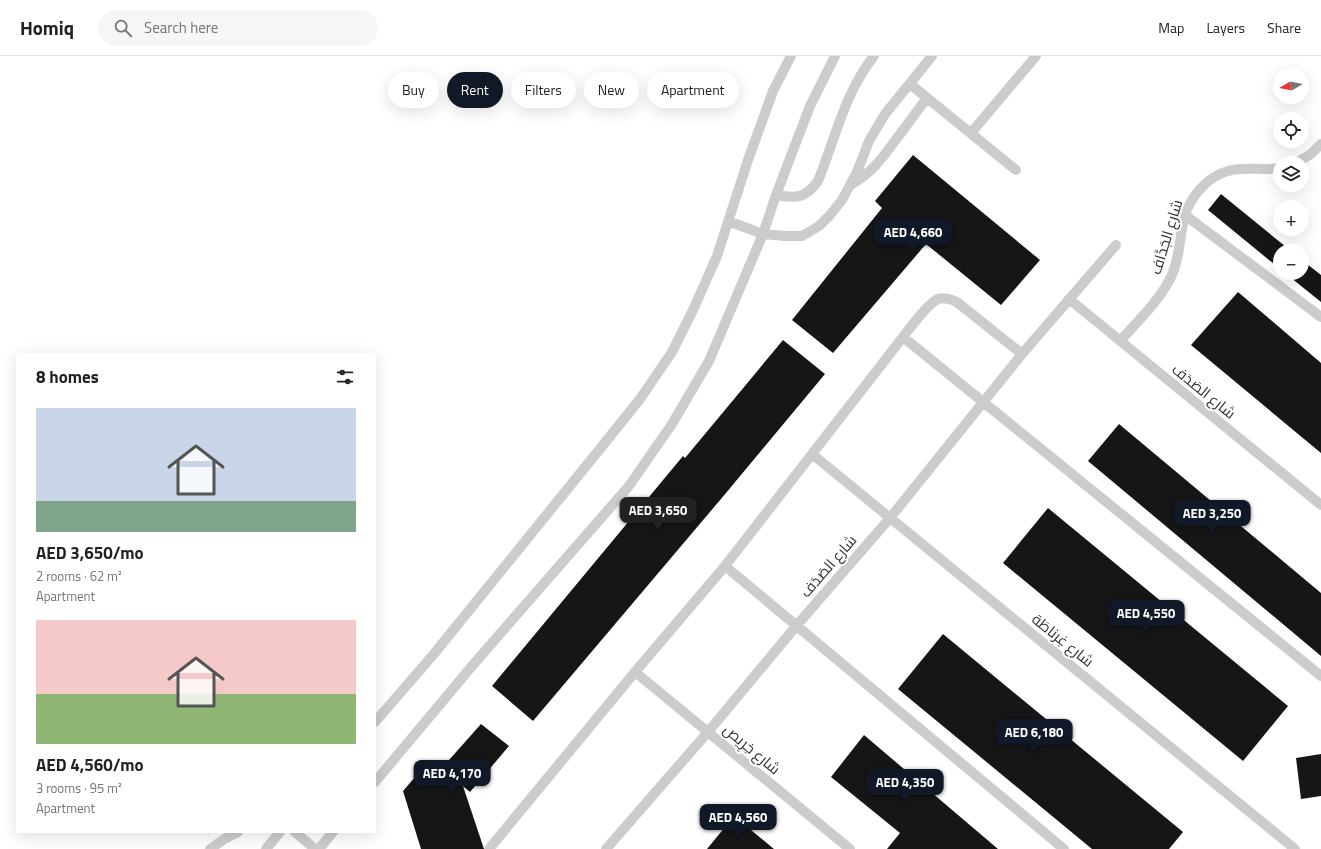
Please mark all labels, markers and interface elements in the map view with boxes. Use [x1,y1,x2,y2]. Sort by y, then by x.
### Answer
search box [98,10,378,46]
text: Homiq [20,13,74,42]
text: Search here [144,16,218,39]
icon: search [112,17,134,39]
text: Map [1158,17,1184,38]
text: Layers [1206,17,1245,38]
text: Share [1267,17,1301,38]
north arrow [1273,68,1309,104]
map controls [1273,68,1309,280]
chip: Buy [388,72,439,108]
chip: Rent [447,72,503,108]
chip: Filters [511,72,576,108]
chip: New [584,72,639,108]
chip: Apartment [647,72,739,108]
button: locate [1273,112,1309,148]
button: layers [1273,156,1309,192]
street label: شارع الجَدَّاف [1144,197,1188,277]
button: + [1273,200,1309,236]
pin: AED 4,660 [867,219,959,253]
text: AED 4,660 [884,222,942,242]
button: − [1273,244,1309,280]
street label: شارع الصَدَف [1167,358,1241,424]
text: 8 homes [36,364,99,390]
icon: filters [334,366,356,388]
icon: home [160,434,232,506]
pin: AED 3,650 [612,497,704,531]
text: AED 3,650 [629,500,687,520]
pin: AED 3,250 [1166,500,1258,534]
text: AED 3,250 [1183,503,1241,523]
street label: شارع الصَدَف [794,529,862,603]
text: AED 3,650/mo [36,540,144,566]
text: 2 rooms · 62 m² [36,566,122,586]
text: Apartment [36,586,95,606]
pin: AED 4,550 [1100,600,1192,634]
text: AED 4,550 [1117,603,1175,623]
street label: شارع غِرناطَة [1027,608,1099,672]
icon: home [160,646,232,718]
street label: شارع خِرِيص [718,718,786,780]
pin: AED 6,180 [988,719,1080,753]
text: AED 6,180 [1005,722,1063,742]
text: AED 4,560/mo [36,752,144,778]
pin: AED 4,170 [406,760,498,794]
text: AED 4,170 [423,763,481,783]
pin: AED 4,350 [859,769,951,803]
text: AED 4,350 [876,772,934,792]
text: 3 rooms · 95 m² [36,778,122,798]
text: Apartment [36,798,95,818]
pin: AED 4,560 [692,804,784,838]
text: AED 4,560 [709,807,767,827]

